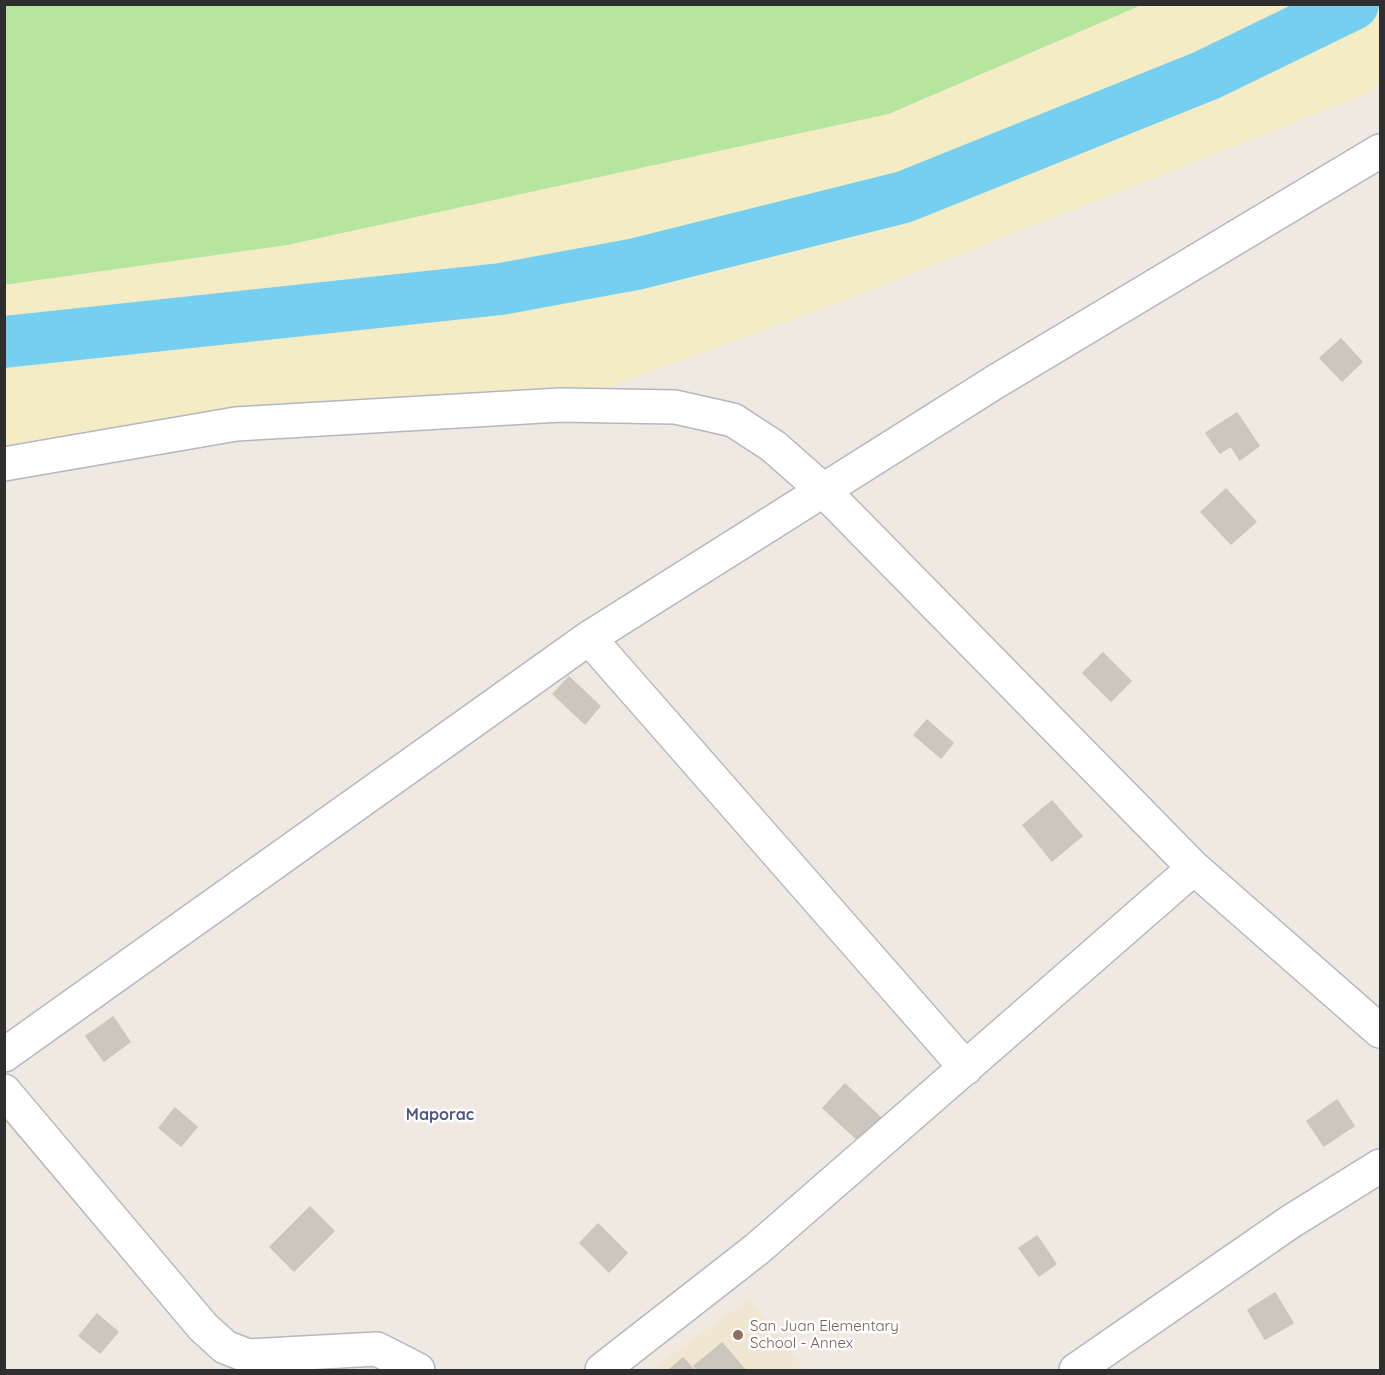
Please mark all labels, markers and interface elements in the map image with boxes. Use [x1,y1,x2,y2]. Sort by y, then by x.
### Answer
district label: Maporac [406,1105,474,1125]
place label: San Juan Elementary School - Annex [750,1317,899,1352]
marker: San Juan Elementary School - Annex [731,1328,745,1342]

